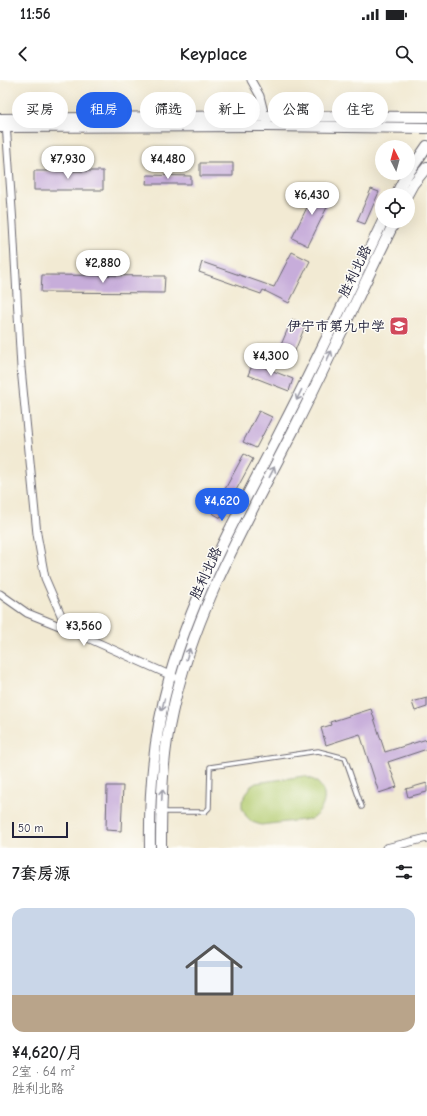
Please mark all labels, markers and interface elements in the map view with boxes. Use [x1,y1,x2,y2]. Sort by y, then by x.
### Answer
text: 11:56 [20,5,51,23]
icon: back [12,43,34,65]
icon: search [393,43,415,65]
text: Keyplace [180,44,247,65]
chip: 买房 [12,92,68,128]
chip: 租房 [76,92,132,128]
chip: 筛选 [140,92,196,128]
chip: 新上 [204,92,260,128]
chip: 公寓 [268,92,324,128]
chip: 住宅 [332,92,388,128]
north arrow [375,140,415,180]
map controls [375,140,415,228]
pin: ¥7,930 [35,146,101,180]
pin: ¥4,480 [135,146,201,180]
text: ¥7,930 [50,151,86,166]
text: ¥4,480 [150,151,186,166]
pin: ¥6,430 [279,182,345,216]
text: ¥6,430 [294,187,330,202]
button: locate [375,188,415,228]
street label: 胜利北路 [335,242,375,300]
pin: ¥2,880 [70,250,136,284]
text: ¥2,880 [85,255,121,270]
school or university icon: 伊宁市第九中学 [388,315,410,337]
place label: 伊宁市第九中学 [287,318,385,335]
pin: ¥4,300 [238,343,304,377]
text: ¥4,300 [253,348,289,363]
one-way arrow [326,350,333,362]
one-way arrow [295,388,302,400]
one-way arrow [268,467,276,479]
pin: ¥4,620 [189,488,255,522]
text: ¥4,620 [204,493,240,508]
street label: 胜利北路 [186,544,226,602]
pin: ¥3,560 [51,613,117,647]
text: ¥3,560 [66,618,102,633]
one-way arrow [185,648,192,661]
one-way arrow [158,698,166,711]
one-way arrow [158,789,166,802]
scale bar [12,820,68,839]
text: 50 m [18,822,43,835]
icon: filters [393,861,415,883]
text: 7套房源 [12,864,71,883]
icon: home [178,934,250,1006]
text: ¥4,620/月 [12,1043,83,1062]
text: 2室 · 64 m² [12,1064,74,1079]
text: 胜利北路 [12,1081,64,1096]

